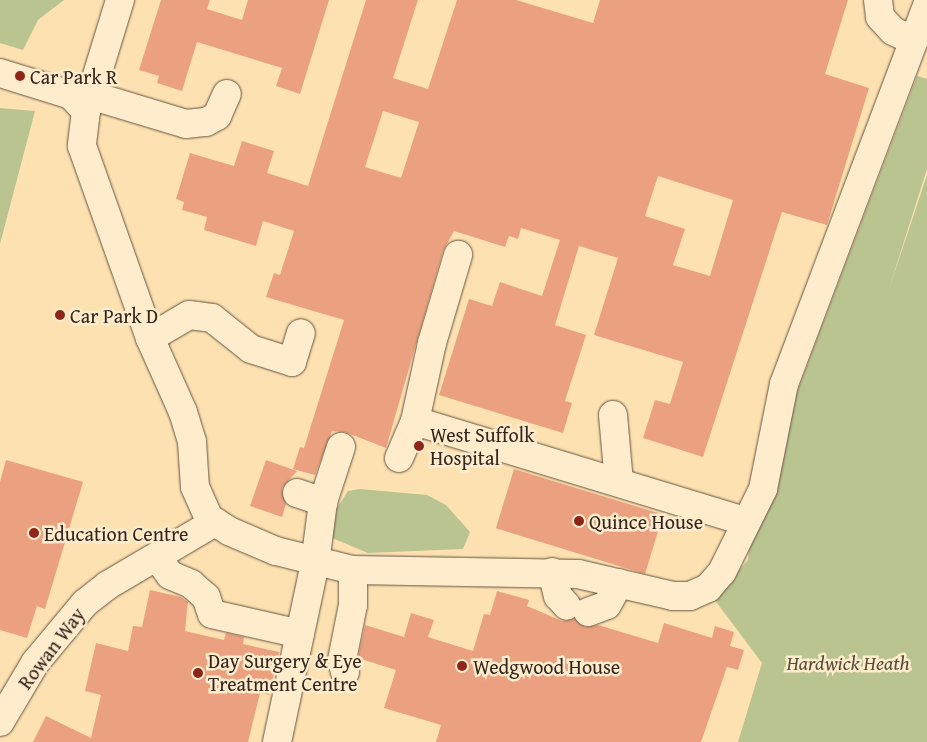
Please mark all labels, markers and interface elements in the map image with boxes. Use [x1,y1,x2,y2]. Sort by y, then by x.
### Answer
place label: Car Park R [30,64,117,88]
marker: Car Park R [14,70,26,82]
place label: Car Park D [70,303,158,327]
marker: Car Park D [54,309,66,321]
place label: West Suffolk Hospital [430,422,534,469]
marker: West Suffolk Hospital [412,439,426,453]
place label: Quince House [589,509,703,533]
marker: Quince House [573,515,585,527]
place label: Education Centre [44,521,188,545]
marker: Education Centre [28,527,40,539]
street label: Rowan Way [13,602,89,694]
place label: Day Surgery & Eye Treatment Centre [208,649,362,696]
park label: Hardwick Heath [786,650,910,674]
place label: Wedgwood House [473,654,620,678]
marker: Wedgwood House [455,659,469,673]
marker: Day Surgery & Eye Treatment Centre [192,667,204,679]

